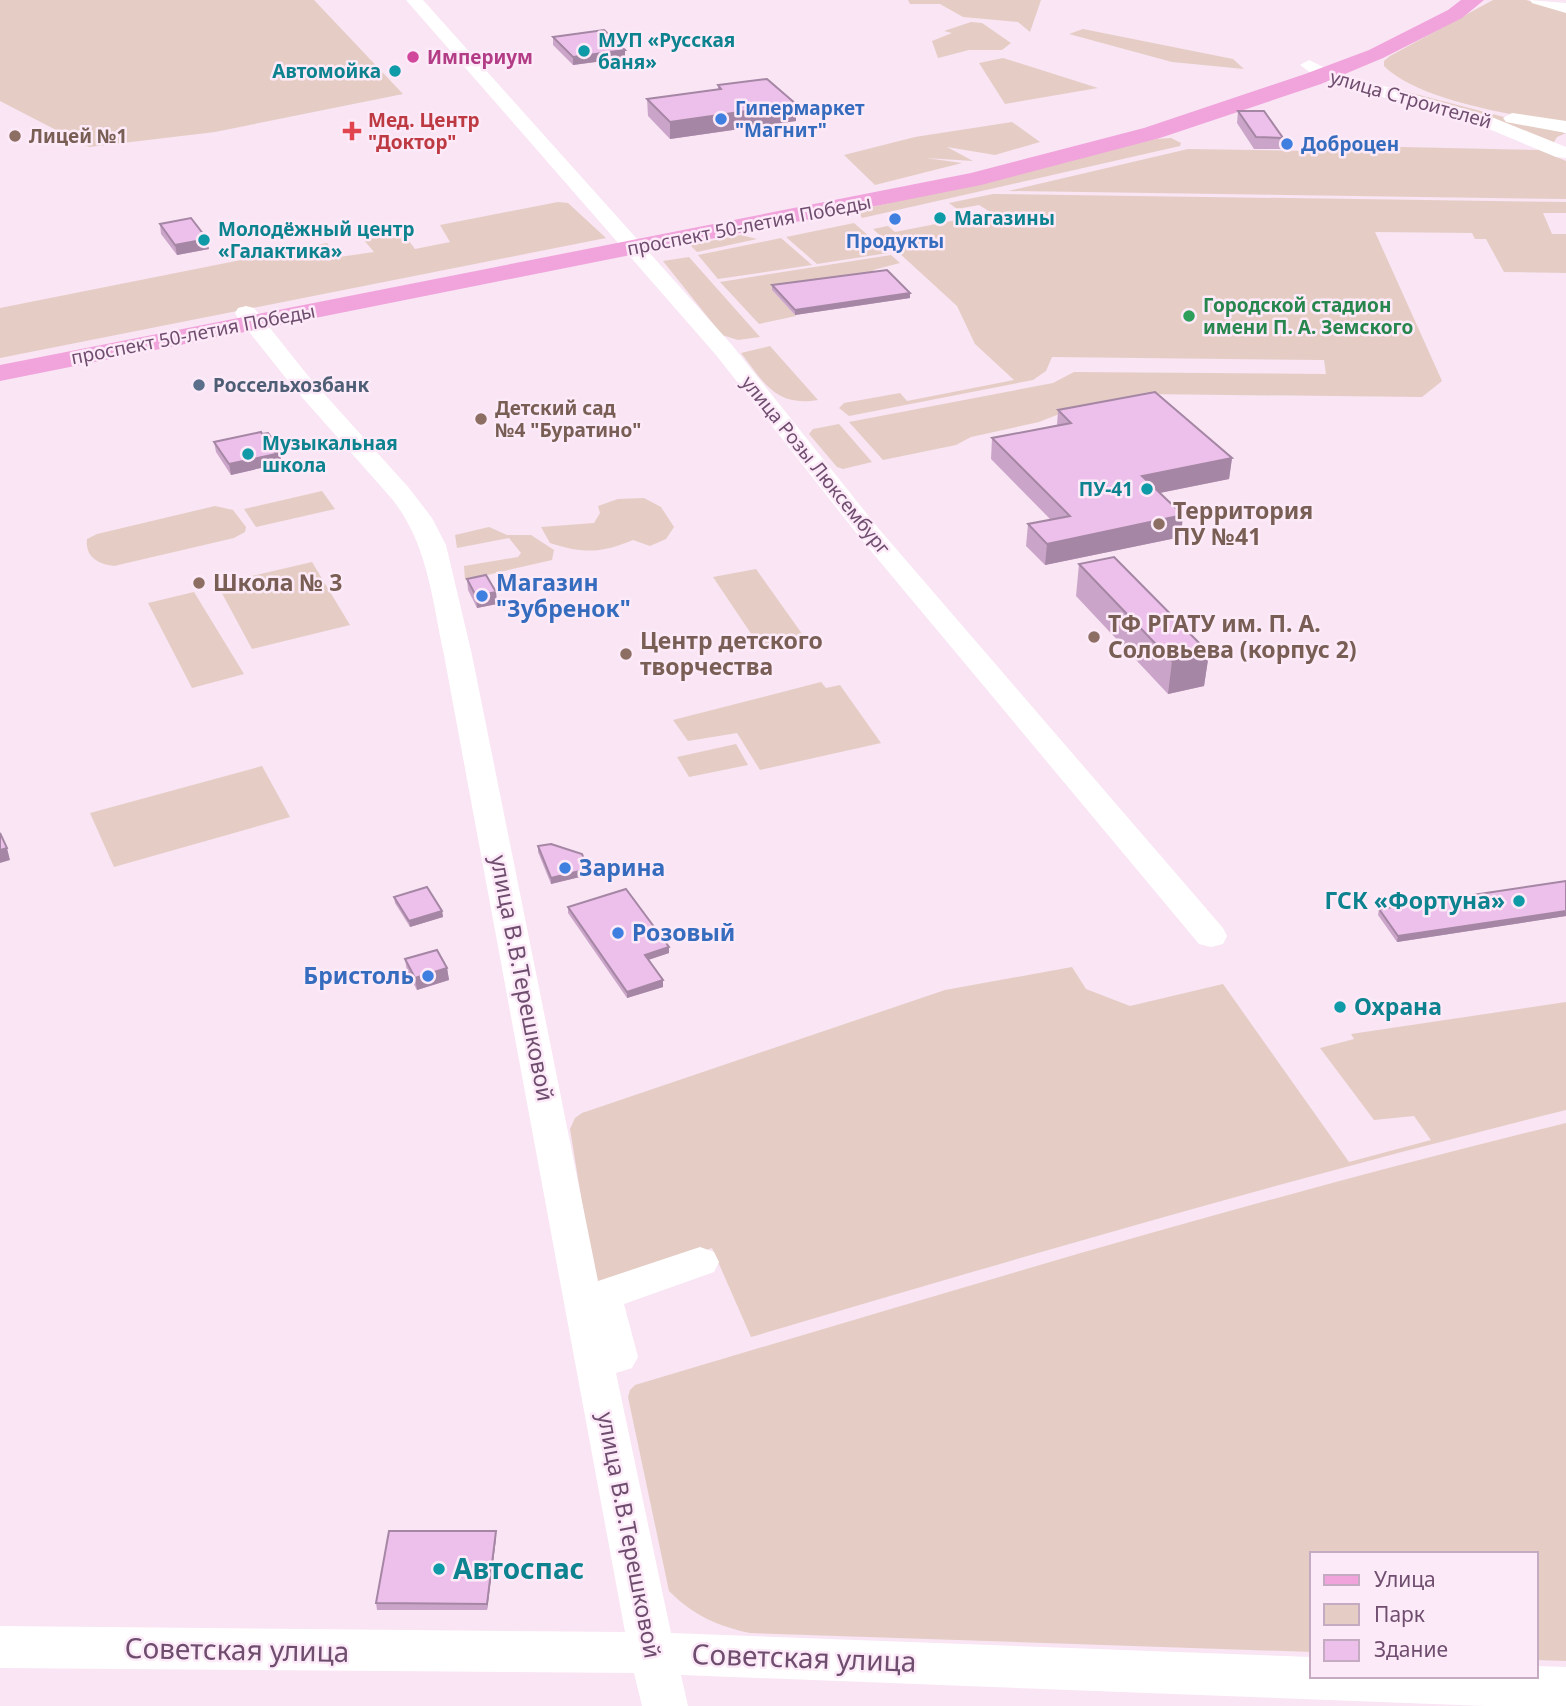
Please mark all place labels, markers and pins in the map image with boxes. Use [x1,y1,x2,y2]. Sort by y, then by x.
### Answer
place label: МУП «Русская баня» [598,27,735,75]
marker: МУП «Русская баня» [576,43,592,59]
place label: Империум [427,44,533,70]
marker: Империум [405,49,421,65]
place label: Автомойка [272,58,381,84]
marker: Автомойка [387,63,403,79]
place label: Гипермаркет "Магнит" [735,95,865,143]
place label: Мед. Центр "Доктор" [368,107,480,155]
marker: Гипермаркет "Магнит" [713,111,729,127]
marker: Мед. Центр "Доктор" [342,121,362,141]
place label: Лицей №1 [29,123,127,149]
marker: Лицей №1 [7,128,23,144]
place label: Доброцен [1301,131,1399,157]
marker: Доброцен [1279,136,1295,152]
place label: Магазины [954,205,1055,231]
marker: Магазины [932,210,948,226]
marker: Продукты [887,211,903,227]
place label: Молодёжный центр «Галактика» [218,216,414,264]
place label: Продукты [846,228,944,254]
marker: Молодёжный центр «Галактика» [196,232,212,248]
place label: Городской стадион имени П. А. Земского [1203,292,1413,340]
marker: Городской стадион имени П. А. Земского [1181,308,1197,324]
place label: Россельхозбанк [213,372,370,398]
marker: Россельхозбанк [191,377,207,393]
place label: Детский сад №4 "Буратино" [495,395,641,443]
marker: Детский сад №4 "Буратино" [473,411,489,427]
place label: Музыкальная школа [262,430,398,478]
marker: Музыкальная школа [240,446,256,462]
place label: ПУ-41 [1079,476,1133,502]
marker: ПУ-41 [1139,481,1155,497]
place label: Территория ПУ №41 [1173,494,1313,552]
marker: Территория ПУ №41 [1151,516,1167,532]
place label: Школа № 3 [213,566,342,598]
place label: Магазин "Зубренок" [496,566,631,624]
marker: Школа № 3 [191,575,207,591]
marker: Магазин "Зубренок" [474,588,490,604]
place label: ТФ РГАТУ им. П. А. Соловьева (корпус 2) [1108,607,1357,665]
place label: Центр детского творчества [640,624,823,682]
marker: ТФ РГАТУ им. П. А. Соловьева (корпус 2) [1086,629,1102,645]
marker: Центр детского творчества [618,646,634,662]
place label: Зарина [579,851,665,883]
marker: Зарина [557,860,573,876]
place label: ГСК «Фортуна» [1325,884,1505,916]
marker: ГСК «Фортуна» [1511,893,1527,909]
place label: Розовый [632,916,735,948]
marker: Розовый [610,925,626,941]
place label: Бристоль [303,959,414,991]
marker: Бристоль [420,968,436,984]
place label: Охрана [1354,990,1442,1022]
marker: Охрана [1332,999,1348,1015]
place label: Автоспас [453,1549,584,1587]
marker: Автоспас [431,1561,447,1577]

